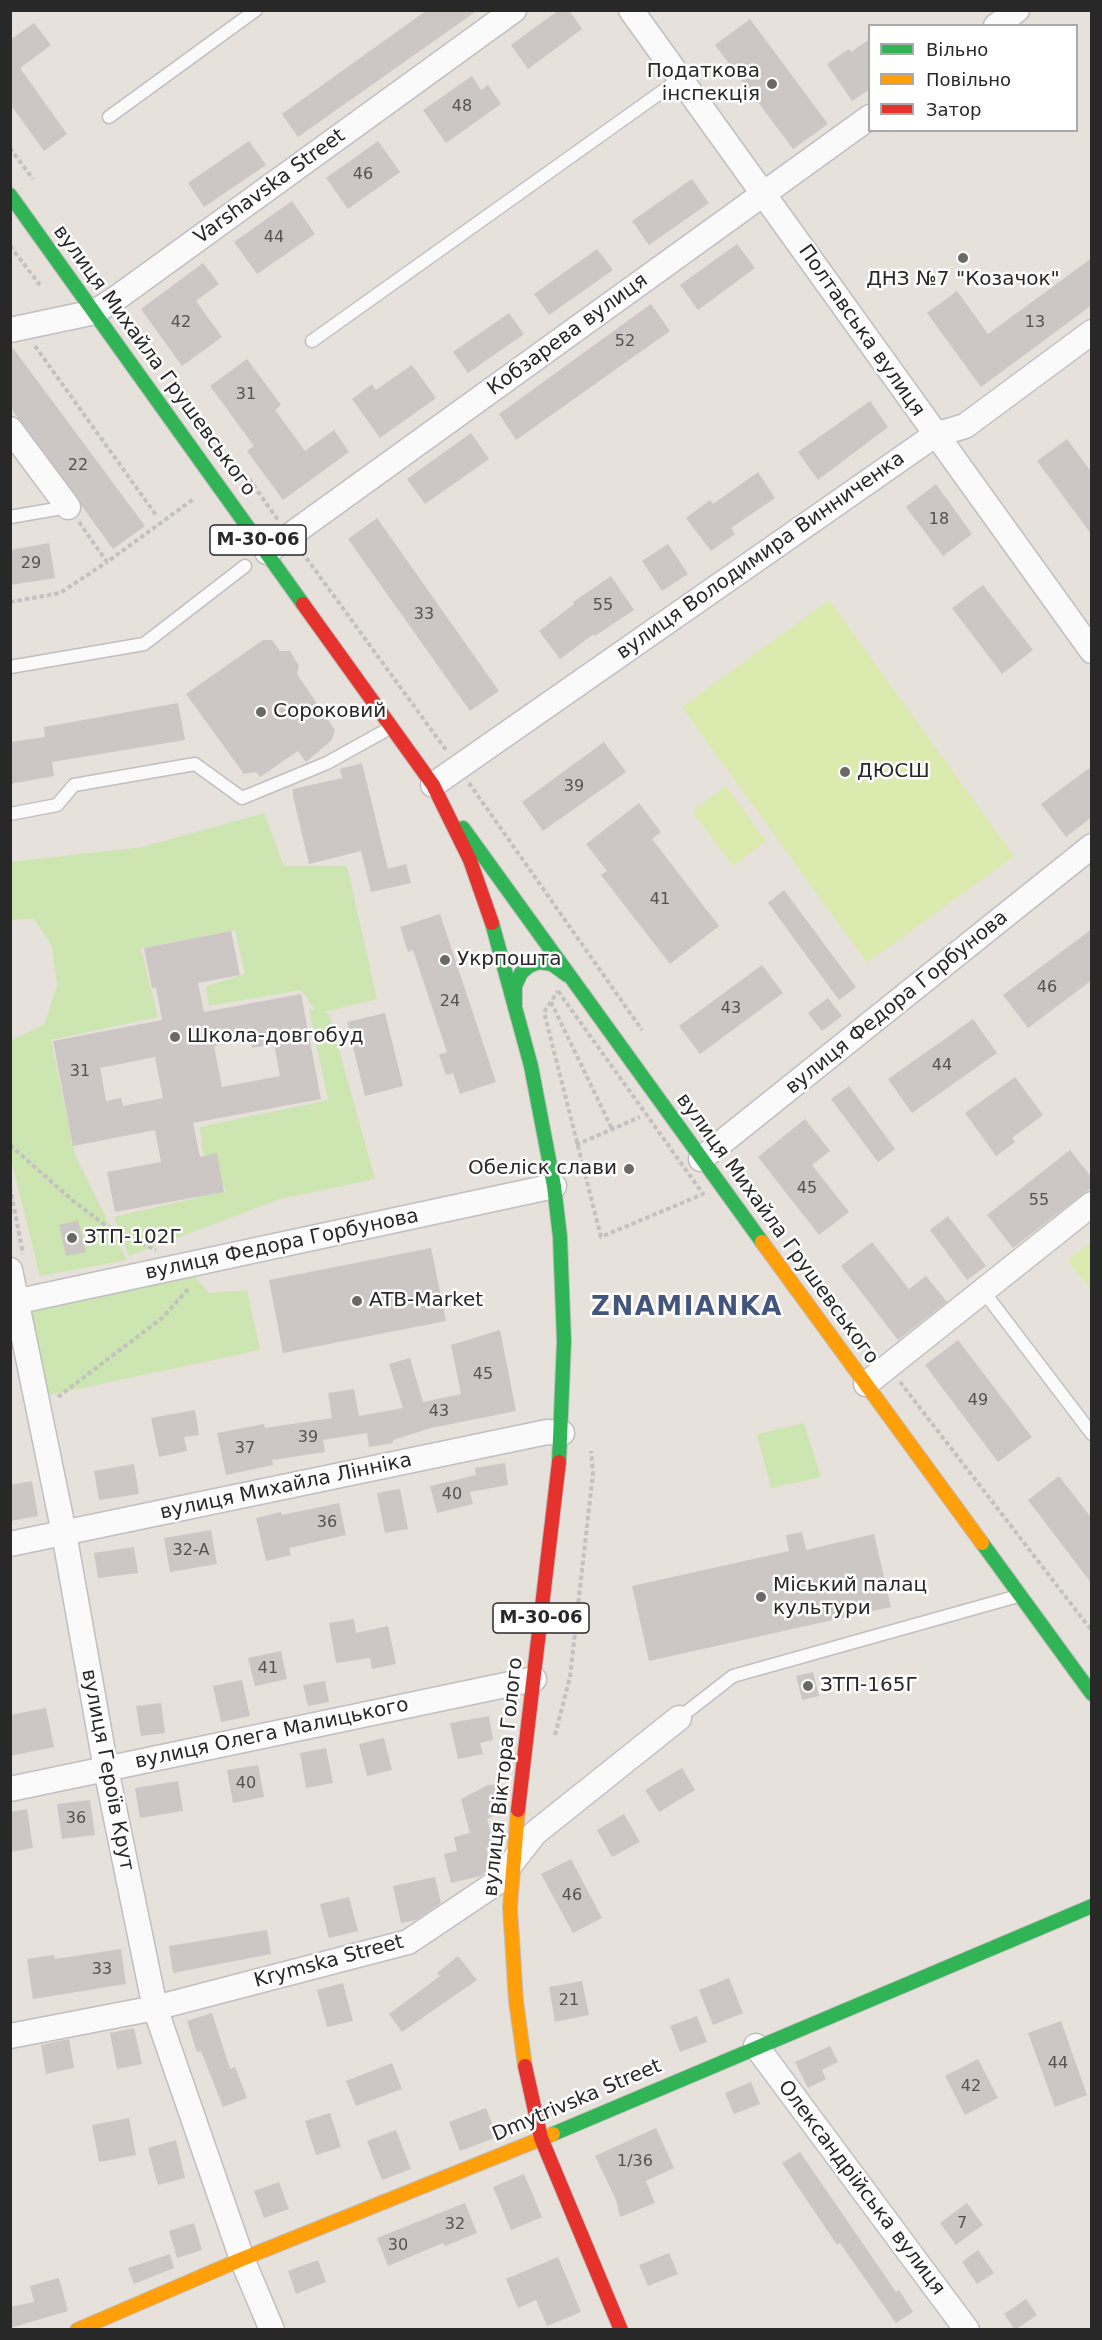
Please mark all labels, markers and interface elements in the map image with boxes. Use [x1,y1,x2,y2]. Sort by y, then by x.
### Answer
legend [868,24,1078,132]
text: Вільно [926,39,988,60]
place label: Податкова інспекція [647,60,760,107]
text: Повільно [926,69,1011,90]
marker: Податкова інспекція [765,77,779,91]
house number: 48 [452,97,472,117]
text: Затор [926,99,982,120]
street label: Varshavska Street [190,124,350,250]
house number: 46 [353,165,373,185]
street label: вулиця Михайла Грушевського [48,221,260,501]
house number: 44 [264,228,284,248]
street label: Полтавська вулиця [793,240,929,422]
marker: ДНЗ №7 "Козачок" [956,251,970,265]
place label: ДНЗ №7 "Козачок" [866,268,1060,292]
street label: Кобзарева вулиця [483,269,653,401]
house number: 42 [171,313,191,333]
house number: 13 [1025,313,1045,333]
house number: 52 [615,332,635,352]
house number: 31 [236,385,256,405]
street label: вулиця Володимира Винниченка [612,447,910,665]
house number: 22 [68,456,88,476]
house number: 18 [929,510,949,530]
road number: М-30-06 [210,525,306,555]
house number: 29 [21,554,41,574]
house number: 55 [593,596,613,616]
house number: 33 [414,605,434,625]
place label: Сороковий [273,700,386,724]
marker: Сороковий [254,705,268,719]
place label: ДЮСШ [857,760,930,784]
marker: ДЮСШ [838,765,852,779]
house number: 39 [564,777,584,797]
house number: 41 [650,890,670,910]
street label: вулиця Федора Горбунова [781,906,1013,1100]
place label: Укрпошта [457,948,561,972]
marker: Укрпошта [438,953,452,967]
house number: 46 [1037,978,1057,998]
house number: 24 [440,992,460,1012]
house number: 43 [721,999,741,1019]
place label: Школа-довгобуд [187,1025,364,1049]
marker: Школа-довгобуд [168,1030,182,1044]
house number: 44 [932,1056,952,1076]
house number: 31 [70,1062,90,1082]
street label: вулиця Михайла Грушевського [671,1089,883,1369]
place label: Обеліск слави [468,1157,617,1181]
marker: Обеліск слави [622,1162,636,1176]
house number: 45 [797,1179,817,1199]
house number: 55 [1029,1191,1049,1211]
street label: вулиця Федора Горбунова [143,1204,421,1286]
place label: ЗТП-102Г [84,1226,182,1250]
marker: ЗТП-102Г [65,1231,79,1245]
place label: ATB-Market [369,1289,483,1313]
district label: ZNAMIANKA [591,1292,783,1324]
marker: ATB-Market [350,1294,364,1308]
house number: 45 [473,1365,493,1385]
house number: 49 [968,1391,988,1411]
house number: 43 [429,1402,449,1422]
house number: 39 [298,1428,318,1448]
house number: 37 [235,1439,255,1459]
street label: вулиця Михайла Лінніка [158,1449,414,1525]
house number: 40 [442,1485,462,1505]
house number: 36 [317,1513,337,1533]
house number: 32-А [172,1541,210,1561]
place label: Міський палац культури [773,1574,927,1621]
marker: Міський палац культури [754,1590,768,1604]
road number: М-30-06 [493,1603,589,1633]
street label: вулиця Віктора Голого [480,1656,528,1898]
house number: 41 [258,1659,278,1679]
street label: вулиця Героїв Крут [76,1667,138,1873]
place label: ЗТП-165Г [820,1674,918,1698]
marker: ЗТП-165Г [801,1679,815,1693]
street label: вулиця Олега Малицького [133,1693,411,1775]
house number: 40 [236,1774,256,1794]
house number: 36 [66,1809,86,1829]
house number: 46 [562,1886,582,1906]
street label: Krymska Street [252,1931,406,1993]
house number: 33 [92,1960,112,1980]
house number: 21 [559,1991,579,2011]
house number: 44 [1048,2054,1068,2074]
street label: Dmytrivska Street [489,2055,665,2147]
street label: Олександрійська вулиця [772,2076,950,2300]
house number: 42 [961,2077,981,2097]
house number: 1/36 [617,2152,653,2172]
house number: 7 [957,2214,967,2234]
house number: 32 [445,2215,465,2235]
house number: 30 [388,2236,408,2256]

